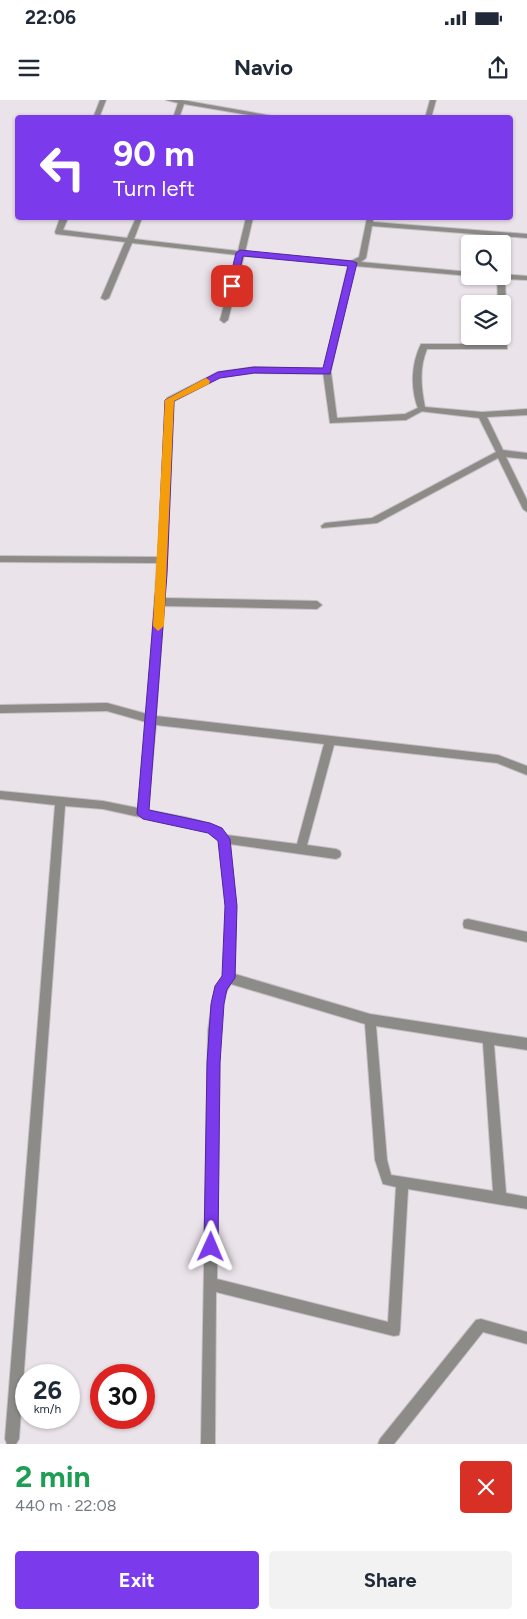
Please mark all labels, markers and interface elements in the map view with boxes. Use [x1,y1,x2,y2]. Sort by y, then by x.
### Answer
text: 22:06 [25,6,76,29]
icon: menu [15,54,43,82]
text: Navio [234,54,293,81]
icon: share [484,54,512,82]
text: 90 m [113,133,195,175]
icon: left [30,135,95,200]
text: Turn left [113,175,195,202]
map controls [461,235,511,345]
button: search [461,235,511,285]
pin [211,265,253,307]
icon: arrive [218,272,246,300]
button: layers [461,295,511,345]
position arrow [184,1220,236,1272]
speed limit sign: 30 [90,1364,155,1429]
text: 26 [33,1375,62,1405]
text: km/h [34,1402,61,1416]
text: 2 min [15,1458,91,1495]
button: close [460,1461,512,1513]
text: 440 m · 22:08 [15,1496,117,1515]
button: Exit [15,1551,259,1609]
button: Share [269,1551,512,1609]

